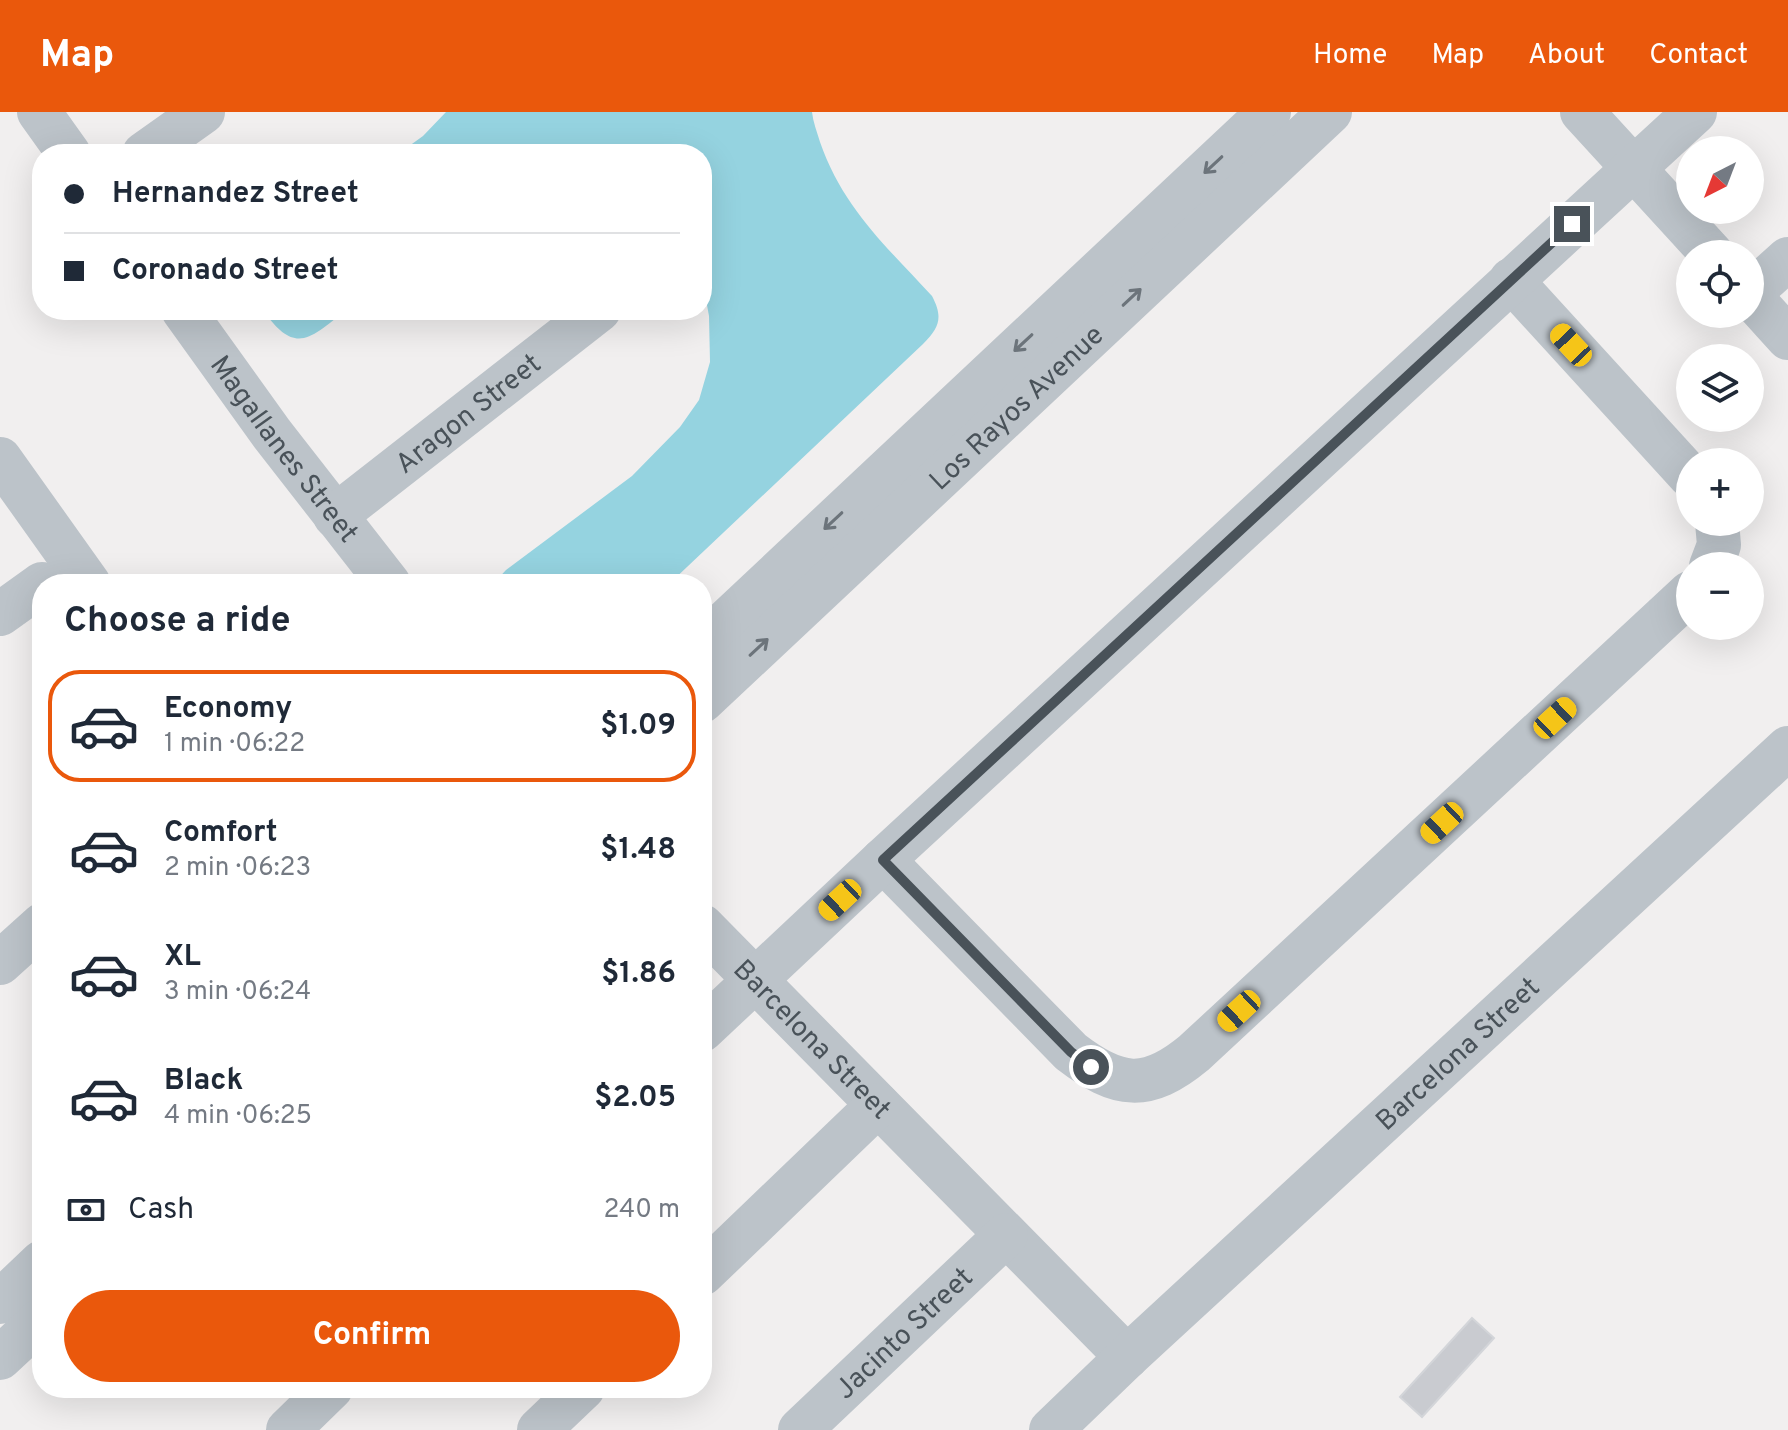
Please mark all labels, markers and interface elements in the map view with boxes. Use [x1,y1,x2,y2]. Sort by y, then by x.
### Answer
text: Map [40,32,114,81]
text: Home [1313,38,1387,74]
text: Map [1431,38,1484,74]
text: About [1528,38,1605,74]
text: Contact [1649,38,1748,74]
north arrow [1676,136,1764,224]
map controls [1676,136,1764,640]
one-way arrow [1203,156,1223,174]
text: Hernandez Street [112,176,359,213]
route end [1554,206,1590,242]
button: locate [1676,240,1764,328]
text: Coronado Street [112,253,339,290]
one-way arrow [1122,289,1142,307]
street label: Los Rayos Avenue [923,319,1112,499]
car [1546,319,1596,371]
one-way arrow [1013,334,1033,353]
button: layers [1676,344,1764,432]
street label: Aragon Street [389,347,549,483]
street label: Magallanes Street [201,350,365,551]
button: + [1676,448,1764,536]
one-way arrow [824,511,843,530]
button: − [1676,552,1764,640]
text: Choose a ride [64,599,290,645]
one-way arrow [749,638,769,657]
icon: car [68,690,140,762]
text: Economy [164,691,292,728]
car [1529,693,1581,743]
text: $1.09 [600,708,676,745]
text: 1 min · 06:22 [164,728,305,761]
car [1416,798,1468,848]
icon: car [68,814,140,886]
text: Comfort [164,815,277,852]
text: $1.48 [600,832,676,869]
text: 2 min · 06:23 [164,852,311,885]
car [814,875,866,925]
icon: car [68,938,140,1010]
text: XL [164,939,201,976]
street label: Barcelona Street [724,953,897,1128]
text: $1.86 [601,956,676,993]
street label: Barcelona Street [1369,971,1549,1140]
text: 3 min · 06:24 [164,976,311,1009]
car [1213,986,1265,1036]
route start [1073,1049,1109,1085]
icon: car [68,1062,140,1134]
text: Black [164,1063,243,1100]
text: $2.05 [594,1080,676,1117]
text: 4 min · 06:25 [164,1100,312,1133]
icon: cash [64,1188,108,1232]
text: Cash [128,1192,194,1229]
text: 240 m [603,1194,680,1227]
street label: Jacinto Street [829,1261,982,1408]
button: Confirm [64,1290,680,1382]

